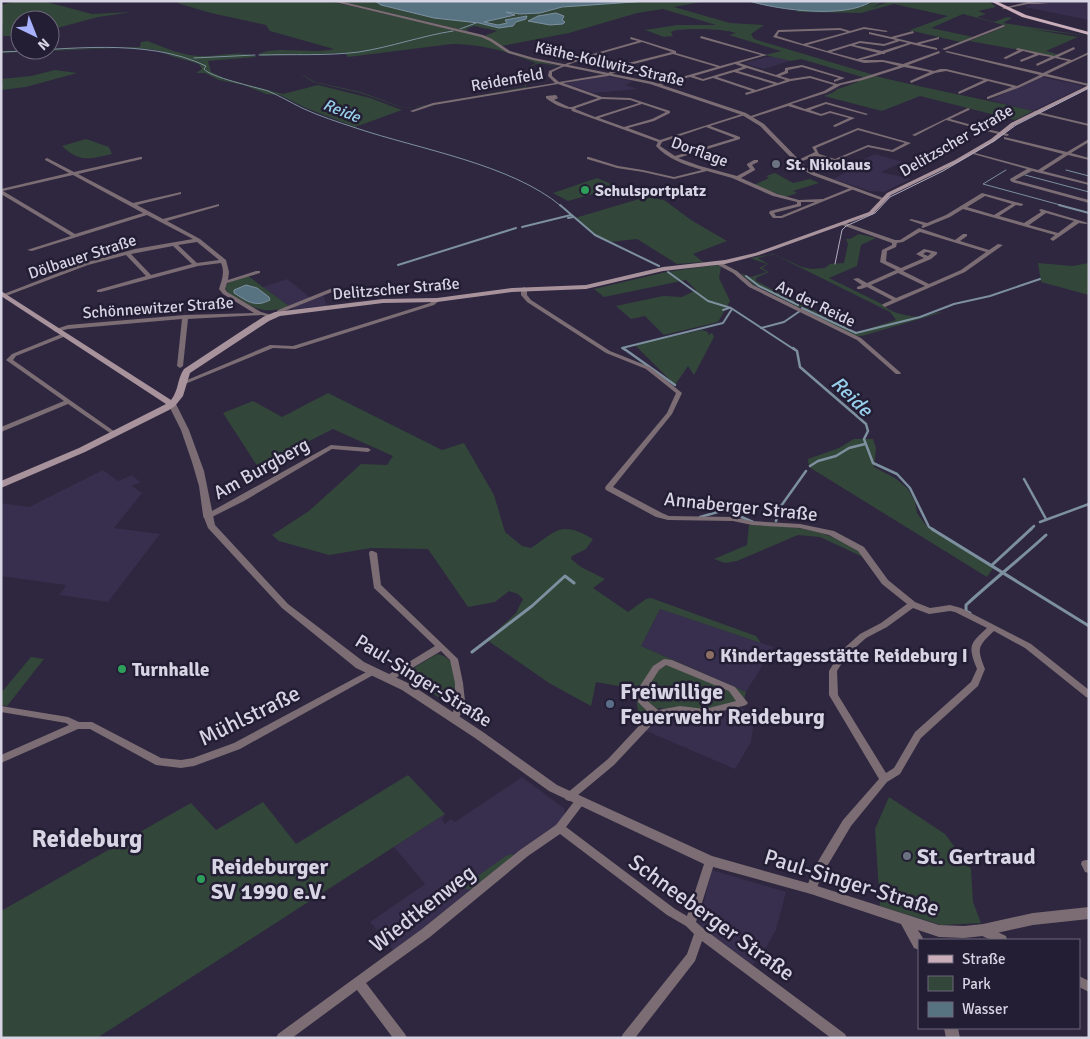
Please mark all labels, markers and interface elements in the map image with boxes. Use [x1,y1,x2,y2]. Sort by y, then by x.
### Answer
north arrow [10,10,60,60]
text: N [34,35,53,54]
street label: Käthe-Kollwitz-Straße [533,37,687,91]
street label: Reidenfeld [469,64,545,96]
water label: Reide [320,94,364,128]
street label: Delitzscher Straße [896,100,1017,181]
street label: Dorflage [668,132,731,172]
place label: St. Nikolaus [786,155,871,175]
marker: St. Nikolaus [770,158,782,170]
place label: Schulsportplatz [595,181,706,201]
marker: Schulsportplatz [579,184,591,196]
street label: Dölbauer Straße [26,230,139,284]
street label: Delitzscher Straße [332,273,460,305]
street label: An der Reide [772,276,859,332]
street label: Schönnewitzer Straße [82,293,234,323]
water label: Reide [826,371,878,423]
street label: Am Burgberg [209,433,314,505]
street label: Annaberger Straße [663,487,819,527]
street label: Paul-Singer-Straße [351,629,496,733]
place label: Kindertagesstätte Reideburg I [720,644,968,668]
marker: Kindertagesstätte Reideburg I [704,649,716,661]
place label: Turnhalle [132,658,209,682]
marker: Turnhalle [116,663,128,675]
place label: Freiwillige Feuerwehr Reideburg [620,678,825,730]
street label: Mühlstraße [194,679,304,752]
marker: Freiwillige Feuerwehr Reideburg [604,698,616,710]
district label: Reideburg [32,823,142,854]
street label: Paul-Singer-Straße [761,843,943,922]
place label: St. Gertraud [917,843,1036,870]
street label: Schneeberger Straße [623,848,800,987]
marker: St. Gertraud [901,850,913,862]
place label: Reideburger SV 1990 e.V. [211,853,328,905]
street label: Wiedtkenweg [364,859,480,958]
marker: Reideburger SV 1990 e.V. [195,873,207,885]
legend [918,939,1080,1029]
text: Straße [962,950,1006,968]
text: Park [962,975,991,993]
text: Wasser [962,1000,1008,1018]

